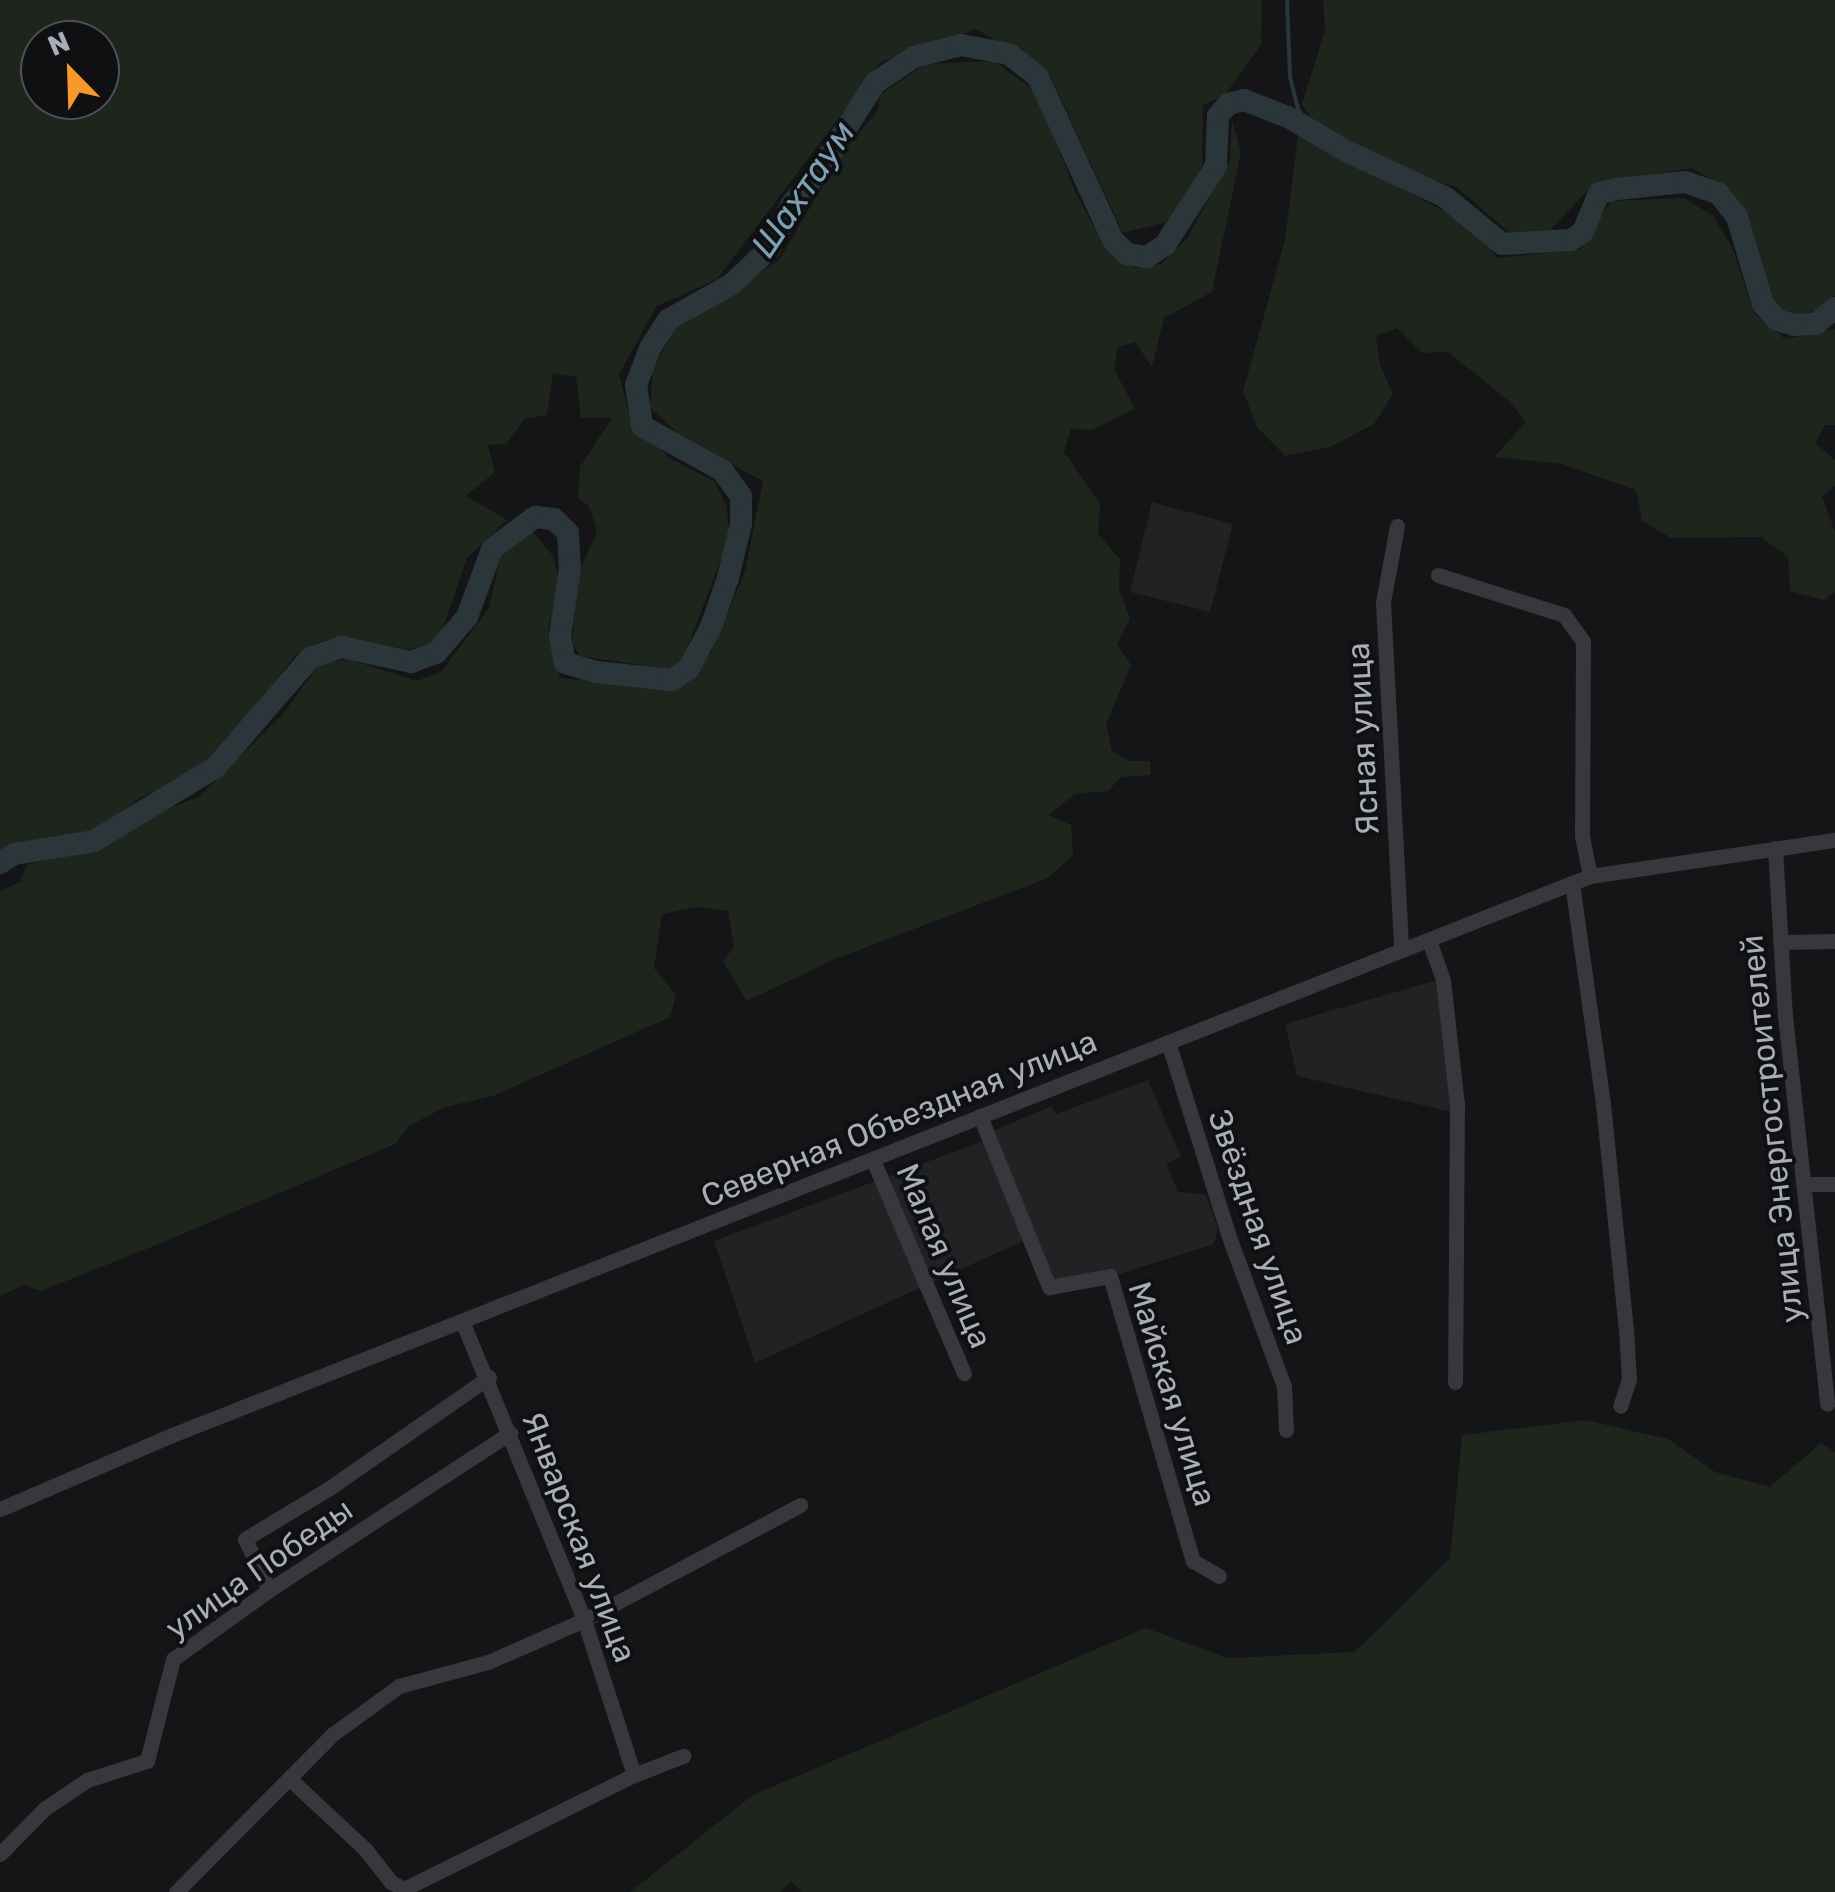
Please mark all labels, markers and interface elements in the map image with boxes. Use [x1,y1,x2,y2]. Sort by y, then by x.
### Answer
north arrow [20,20,120,120]
text: N [43,25,75,63]
water label: Шахтаум [742,113,864,265]
street label: Ясная улица [1339,642,1387,836]
street label: улица Энергостроителей [1733,933,1811,1325]
street label: Северная Объездная улица [696,1022,1102,1216]
street label: Звёздная улица [1200,1105,1316,1349]
street label: Малая улица [888,1158,1000,1354]
street label: Майская улица [1120,1277,1224,1511]
street label: Январская улица [514,1406,644,1668]
street label: улица Победы [158,1490,360,1648]

